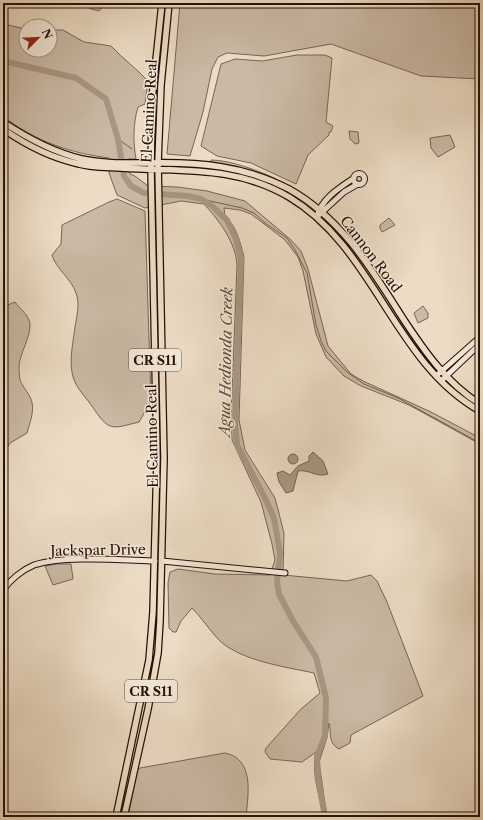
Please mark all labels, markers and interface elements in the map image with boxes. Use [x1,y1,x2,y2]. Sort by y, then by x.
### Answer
north arrow [18,18,58,58]
text: N [39,27,56,42]
street label: El Camino Real [137,59,161,163]
street label: Cannon Road [336,212,406,296]
water label: Agua Hedionda Creek [215,287,236,439]
road number: CR S11 [129,349,181,371]
street label: El Camino Real [142,384,162,488]
street label: Jackspar Drive [48,540,146,560]
road number: CR S11 [125,680,177,702]

